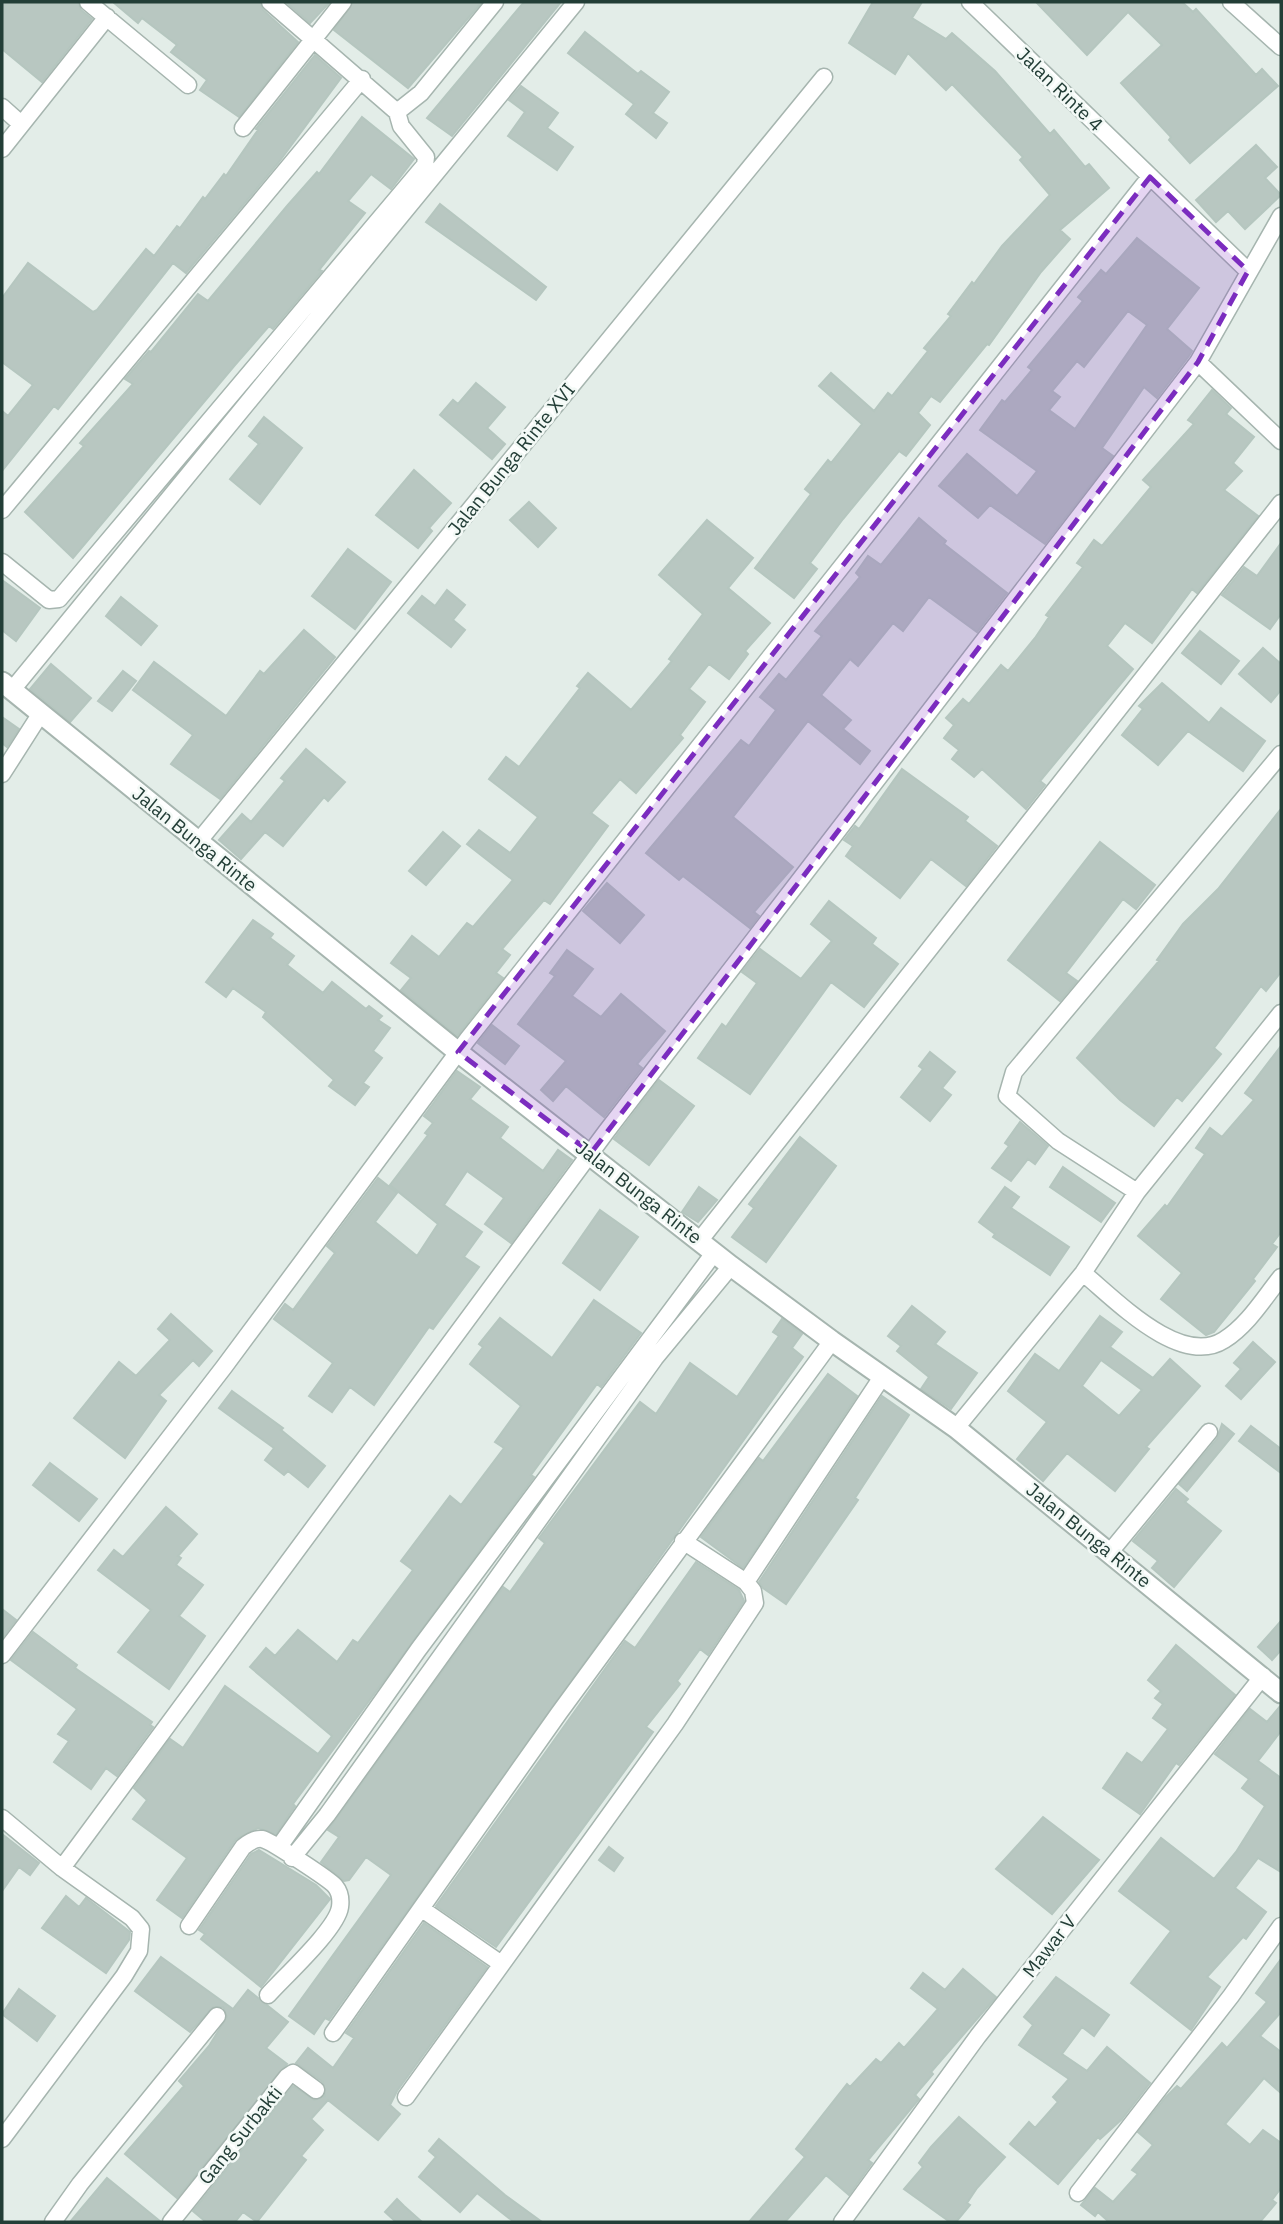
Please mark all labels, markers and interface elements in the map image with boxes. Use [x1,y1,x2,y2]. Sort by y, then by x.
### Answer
street label: Jalan Rinte 4 [1012,42,1108,136]
street label: Jalan Bunga Rinte XVI [442,378,580,540]
street label: Jalan Bunga Rinte [128,781,262,897]
street label: Jalan Bunga Rinte [571,1135,707,1249]
street label: Jalan Bunga Rinte [1022,1477,1156,1593]
street label: Mawar V [1017,1909,1081,1982]
street label: Gang Surbakti [193,2081,287,2189]

